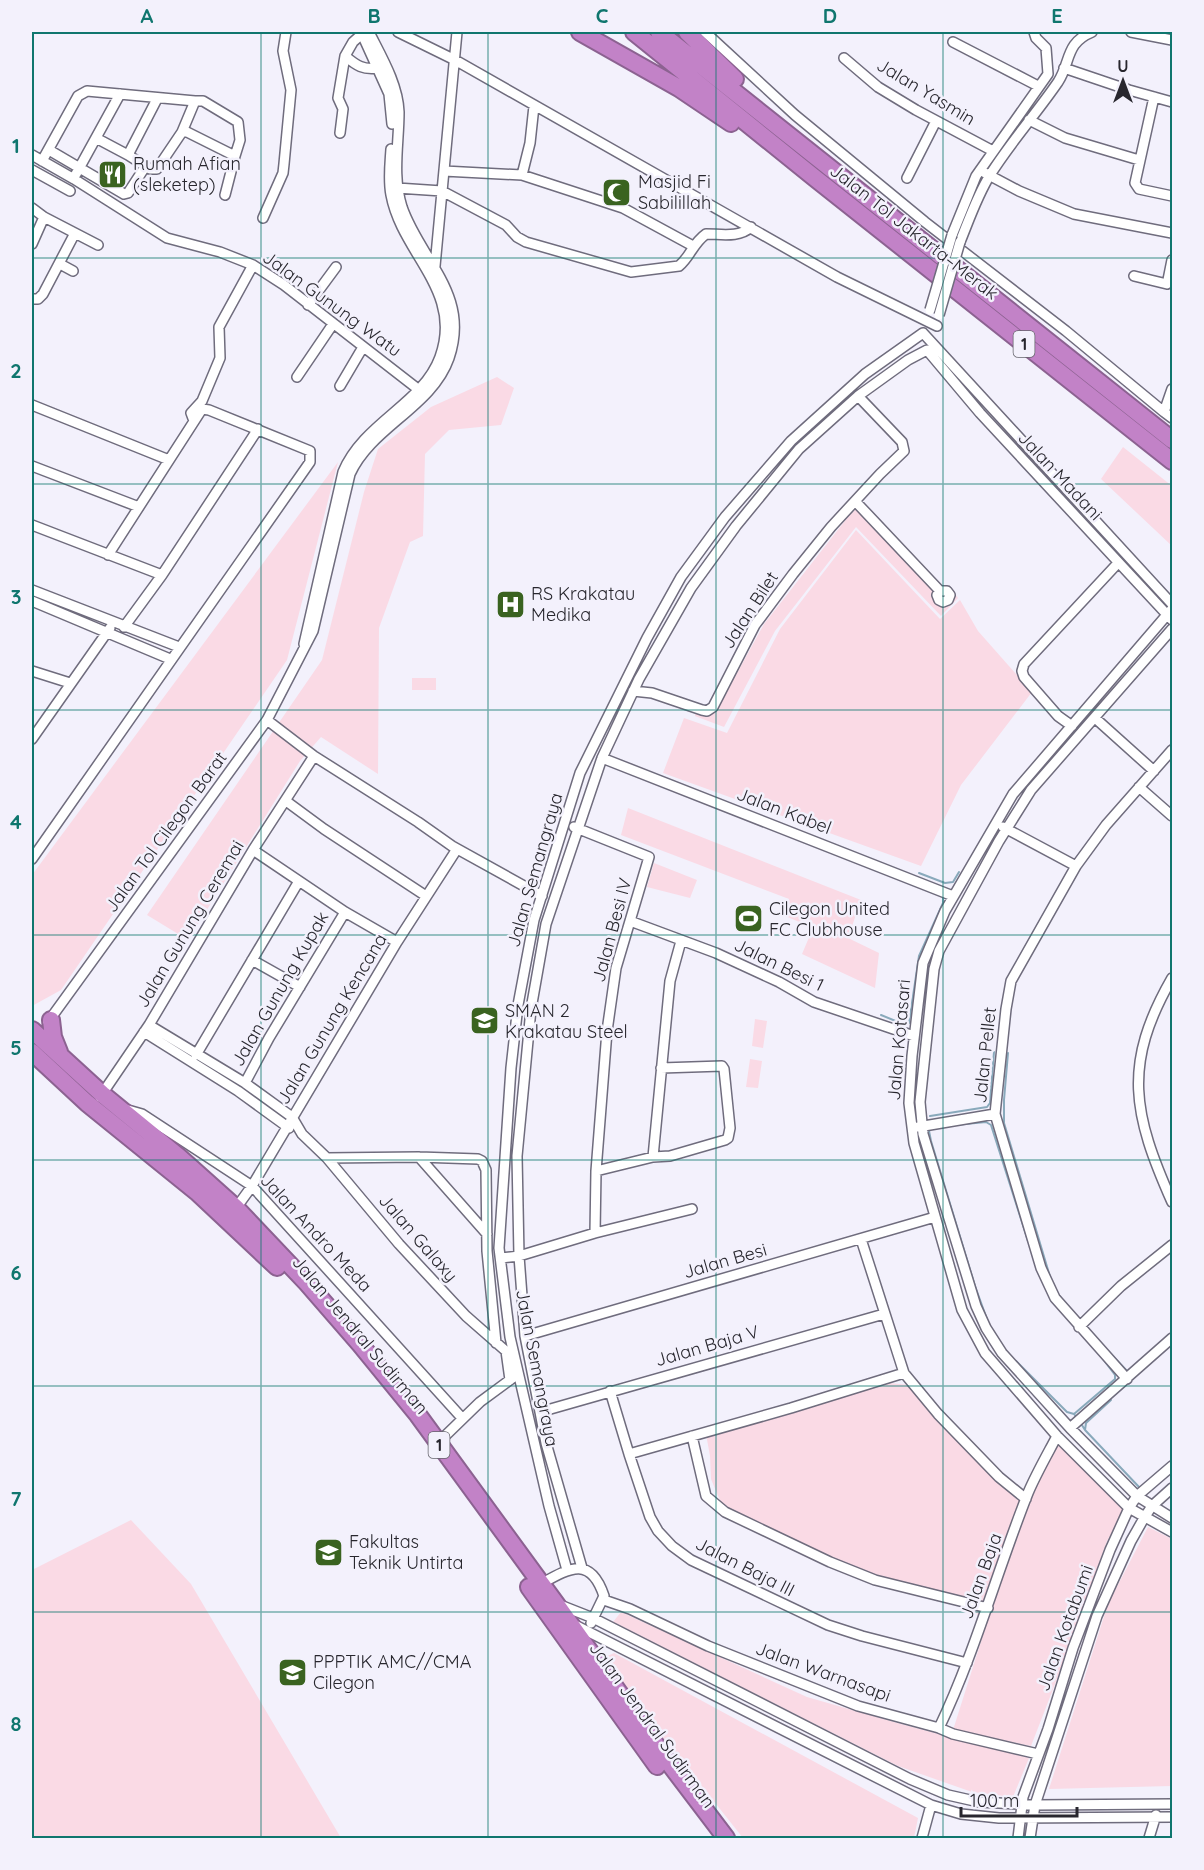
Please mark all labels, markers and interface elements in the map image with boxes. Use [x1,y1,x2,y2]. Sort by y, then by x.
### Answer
text: A [141,3,154,28]
text: B [367,3,381,28]
text: C [596,3,609,28]
text: D [823,3,837,28]
text: E [1051,3,1063,28]
north arrow [1093,51,1153,111]
street label: Jalan Yasmin [873,53,980,130]
text: U [1117,56,1129,76]
text: 1 [12,133,20,158]
place label: Rumah Afian (sleketep) [133,152,241,196]
restaurant icon: Rumah Afian (sleketep) [96,158,128,190]
street label: Jalan Tol Jakarta–Merak [826,159,1003,304]
place label: Masjid Fi Sabilillah [638,170,711,214]
mosque icon: Masjid Fi Sabilillah [601,176,633,208]
street label: Jalan Gunung Watu [258,246,406,362]
road number: 1 [1014,331,1034,357]
text: 2 [10,358,22,383]
street label: Jalan Madani [1013,426,1107,525]
street label: Jalan Bilet [716,567,783,653]
place label: RS Krakatau Medika [531,582,635,626]
text: 3 [11,584,21,609]
hospital icon: RS Krakatau Medika [494,588,526,620]
street label: Jalan Tol Cilegon Barat [99,747,232,917]
street label: Jalan Kabel [733,782,835,839]
street label: Jalan Semangraya [501,790,568,950]
text: 4 [10,809,22,834]
street label: Jalan Gunung Ceremai [130,836,249,1012]
street label: Jalan Besi IV [587,875,636,985]
place label: Cilegon United FC Clubhouse [769,897,890,941]
sports icon: Cilegon United FC Clubhouse [732,903,764,935]
street label: Jalan Gunung Kupak [226,907,333,1070]
street label: Jalan Gunung Kencana [271,929,392,1108]
street label: Jalan Besi 1 [730,933,828,996]
street label: Jalan Kotasari [882,978,915,1101]
place label: SMAN 2 Krakatau Steel [505,999,628,1043]
school or university icon: SMAN 2 Krakatau Steel [468,1005,500,1037]
street label: Jalan Pellet [968,1006,1001,1104]
text: 5 [10,1035,22,1060]
street label: Jalan Andro Meda [256,1169,377,1297]
street label: Jalan Galaxy [374,1189,463,1286]
street label: Jalan Besi [680,1238,769,1283]
street label: Jalan Jendral Sudirman [287,1251,433,1419]
text: 6 [10,1260,22,1285]
street label: Jalan Semangraya [511,1287,564,1448]
street label: Jalan Baja V [652,1320,761,1371]
road number: 1 [428,1432,450,1458]
text: 7 [11,1486,22,1511]
place label: Fakultas Teknik Untirta [349,1530,463,1574]
street label: Jalan Baja [954,1530,1007,1622]
street label: Jalan Baja III [692,1532,799,1601]
school or university icon: Fakultas Teknik Untirta [312,1536,344,1568]
street label: Jalan Kotabumi [1031,1562,1098,1694]
street label: Jalan Warnasapi [752,1636,894,1707]
street label: Jalan Jendral Sudirman [584,1637,720,1812]
place label: PPPTIK AMC//CMA Cilegon [313,1650,472,1694]
school or university icon: PPPTIK AMC//CMA Cilegon [276,1656,308,1688]
text: 8 [11,1711,22,1736]
scale bar [961,1780,1076,1818]
text: 100 m [970,1789,1019,1812]

